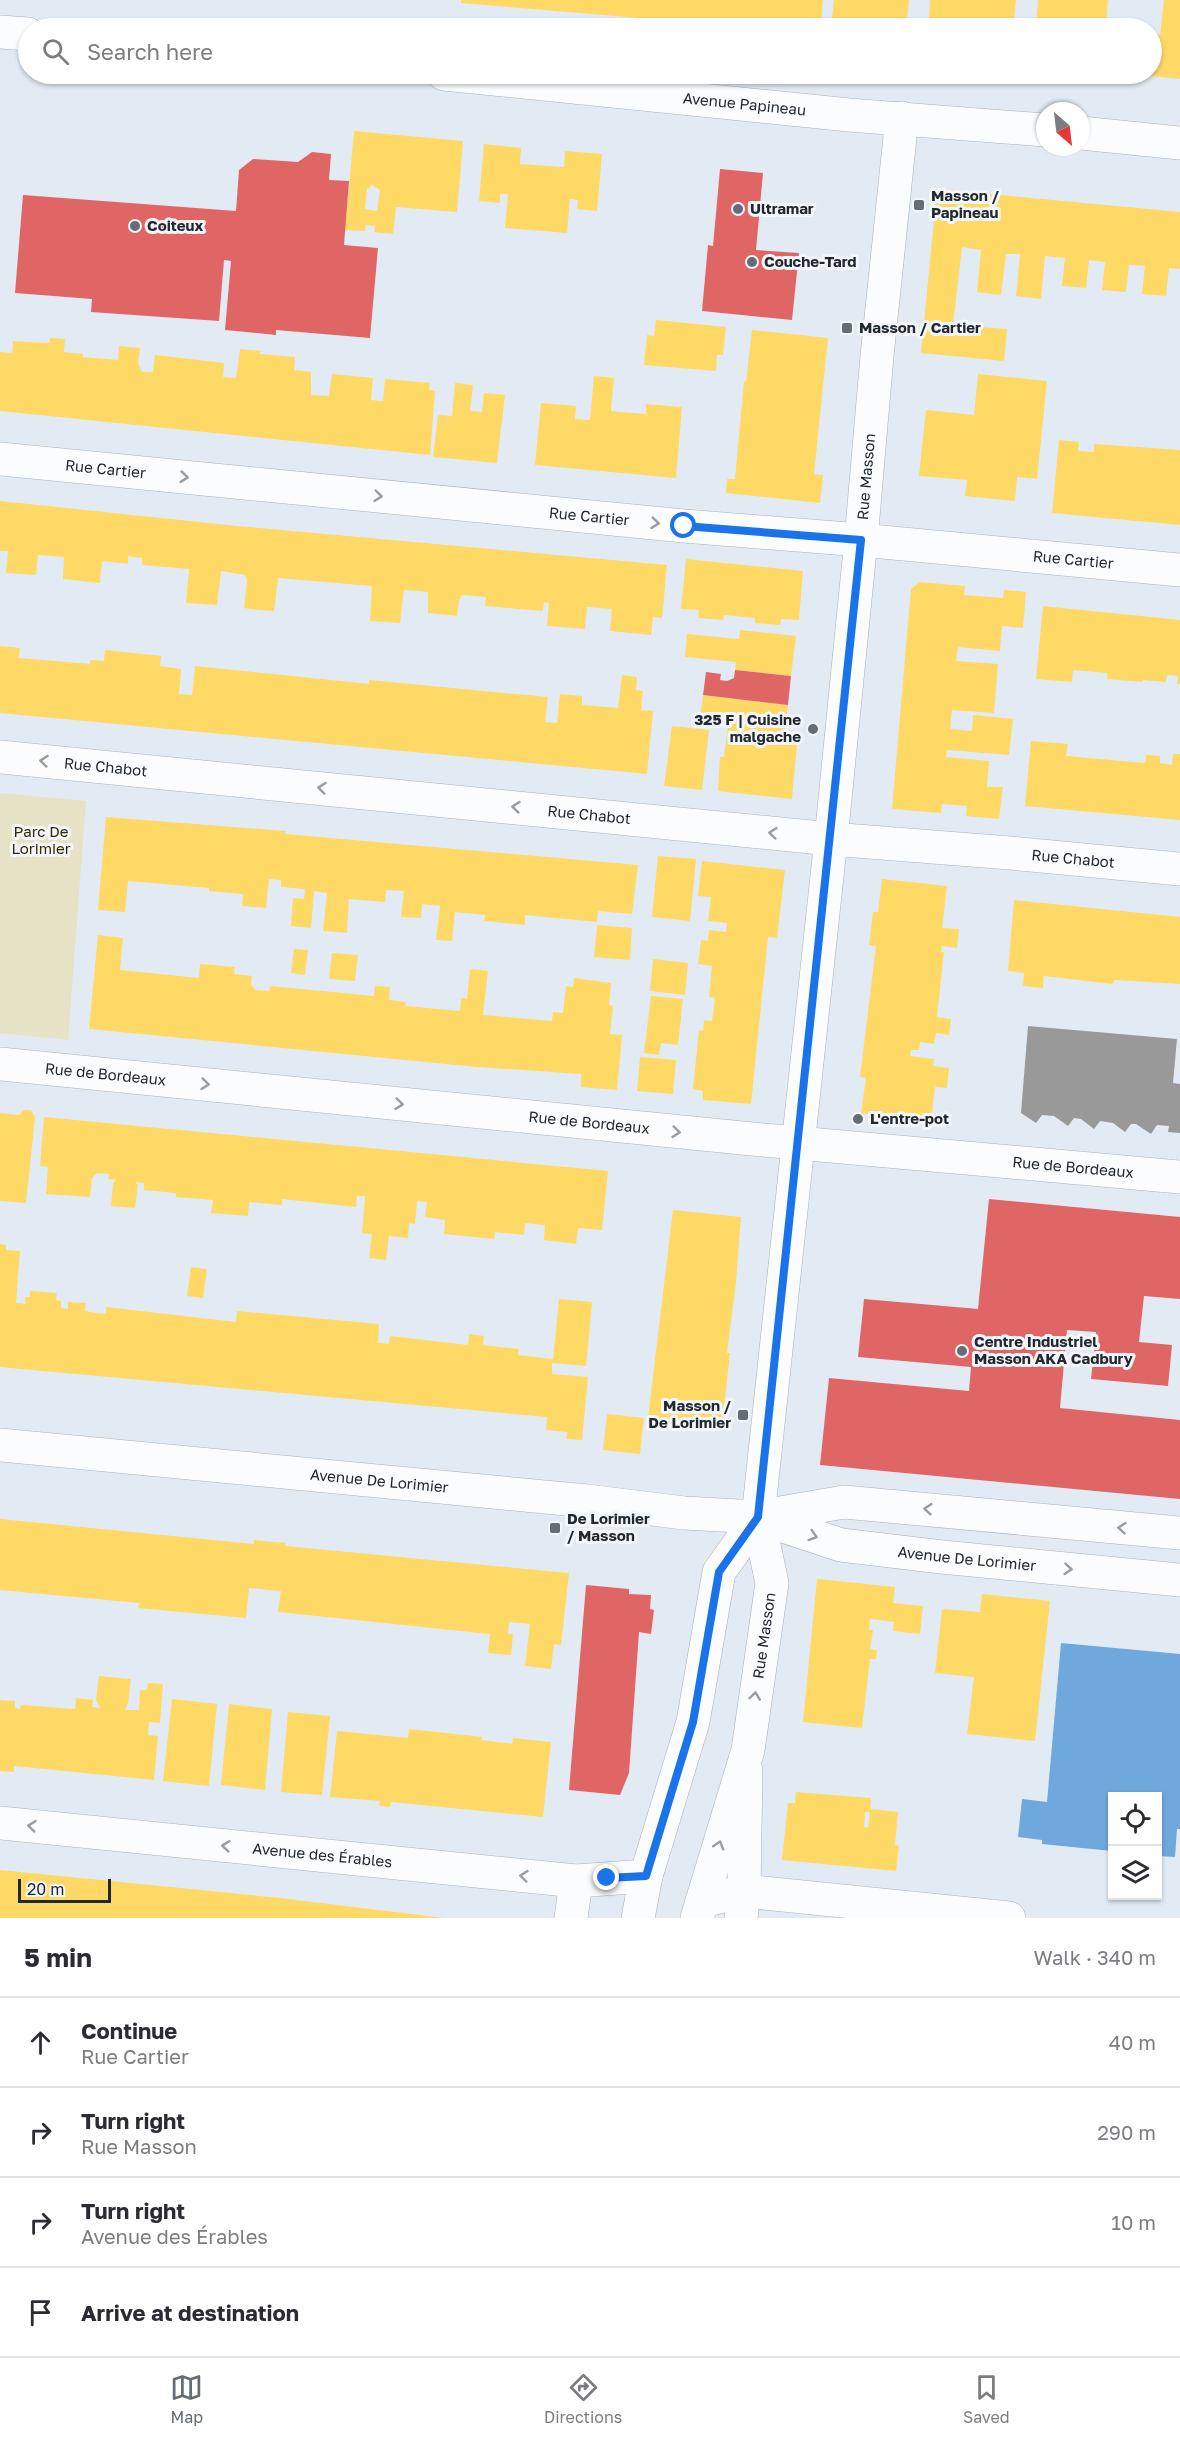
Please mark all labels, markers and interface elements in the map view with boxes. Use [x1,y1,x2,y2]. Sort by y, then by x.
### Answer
search box [18,18,1162,84]
icon: search [39,35,72,68]
text: Search here [87,38,213,65]
street label: Avenue Papineau [682,88,807,119]
north arrow [1036,102,1090,156]
place label: Masson / Papineau [931,186,1000,221]
marker: Masson / Papineau [912,198,926,212]
place label: Ultramar [750,199,814,217]
marker: Ultramar [731,202,745,216]
place label: Coiteux [147,216,204,234]
marker: Coiteux [128,219,142,233]
place label: Couche-Tard [764,252,857,270]
marker: Couche-Tard [745,255,759,269]
place label: Masson / Cartier [859,318,981,336]
marker: Masson / Cartier [840,321,854,335]
street label: Rue Masson [853,432,878,521]
street label: Rue Cartier [64,455,147,481]
one-way arrow [179,470,188,483]
one-way arrow [373,489,382,502]
street label: Rue Cartier [548,503,631,529]
route start [670,512,696,538]
one-way arrow [651,516,660,529]
street label: Rue Cartier [1032,546,1115,572]
place label: 325 F | Cuisine malgache [694,710,801,745]
marker: 325 F | Cuisine malgache [806,722,820,736]
street label: Rue Chabot [63,753,148,779]
one-way arrow [40,755,49,768]
one-way arrow [318,782,327,795]
one-way arrow [512,801,521,814]
street label: Rue Chabot [547,801,632,827]
park label: Parc De Lorimier [11,822,71,857]
one-way arrow [768,827,778,840]
street label: Rue Chabot [1031,845,1116,871]
street label: Rue de Bordeaux [44,1059,167,1089]
one-way arrow [200,1078,209,1090]
one-way arrow [394,1097,403,1110]
street label: Rue de Bordeaux [528,1107,651,1137]
place label: L'entre-pot [870,1109,949,1127]
marker: L'entre-pot [851,1112,865,1126]
one-way arrow [672,1125,681,1138]
street label: Rue de Bordeaux [1012,1152,1135,1181]
place label: Centre Industriel Masson AKA Cadbury [974,1332,1133,1367]
marker: Centre Industriel Masson AKA Cadbury [955,1344,969,1358]
place label: Masson / De Lorimier [648,1396,732,1431]
marker: Masson / De Lorimier [736,1408,750,1422]
street label: Avenue De Lorimier [309,1465,450,1496]
one-way arrow [923,1503,932,1516]
place label: De Lorimier / Masson [567,1509,650,1544]
marker: De Lorimier / Masson [548,1521,562,1535]
one-way arrow [1117,1522,1126,1535]
one-way arrow [807,1528,818,1541]
street label: Avenue De Lorimier [897,1542,1037,1574]
one-way arrow [1064,1562,1073,1575]
street label: Rue Masson [748,1591,779,1680]
one-way arrow [749,1691,761,1700]
map controls [1108,1792,1162,1900]
button: locate [1108,1792,1162,1846]
one-way arrow [27,1820,37,1833]
street label: Avenue des Érables [252,1838,393,1870]
one-way arrow [221,1840,231,1852]
one-way arrow [712,1840,724,1851]
button: layers [1108,1846,1162,1900]
route end [593,1864,619,1890]
one-way arrow [520,1870,529,1883]
scale bar [18,1876,111,1904]
text: 20 m [27,1879,64,1899]
text: 5 min [24,1942,92,1973]
text: Walk · 340 m [1034,1945,1156,1969]
text: Continue [81,2017,177,2044]
icon: ahead [24,2026,57,2059]
text: 40 m [1109,2030,1156,2054]
text: Rue Cartier [81,2044,189,2068]
text: Turn right [81,2107,185,2134]
icon: right [24,2116,57,2149]
text: 290 m [1097,2120,1156,2144]
text: Rue Masson [81,2134,197,2158]
text: Turn right [81,2197,185,2224]
icon: right [24,2206,57,2239]
text: 10 m [1111,2210,1156,2234]
text: Avenue des Érables [81,2224,268,2248]
icon: arrive [24,2296,57,2329]
text: Arrive at destination [81,2299,299,2326]
tab: Map [170,2371,203,2427]
tab: Directions [544,2371,622,2427]
tab: Saved [963,2371,1010,2427]

